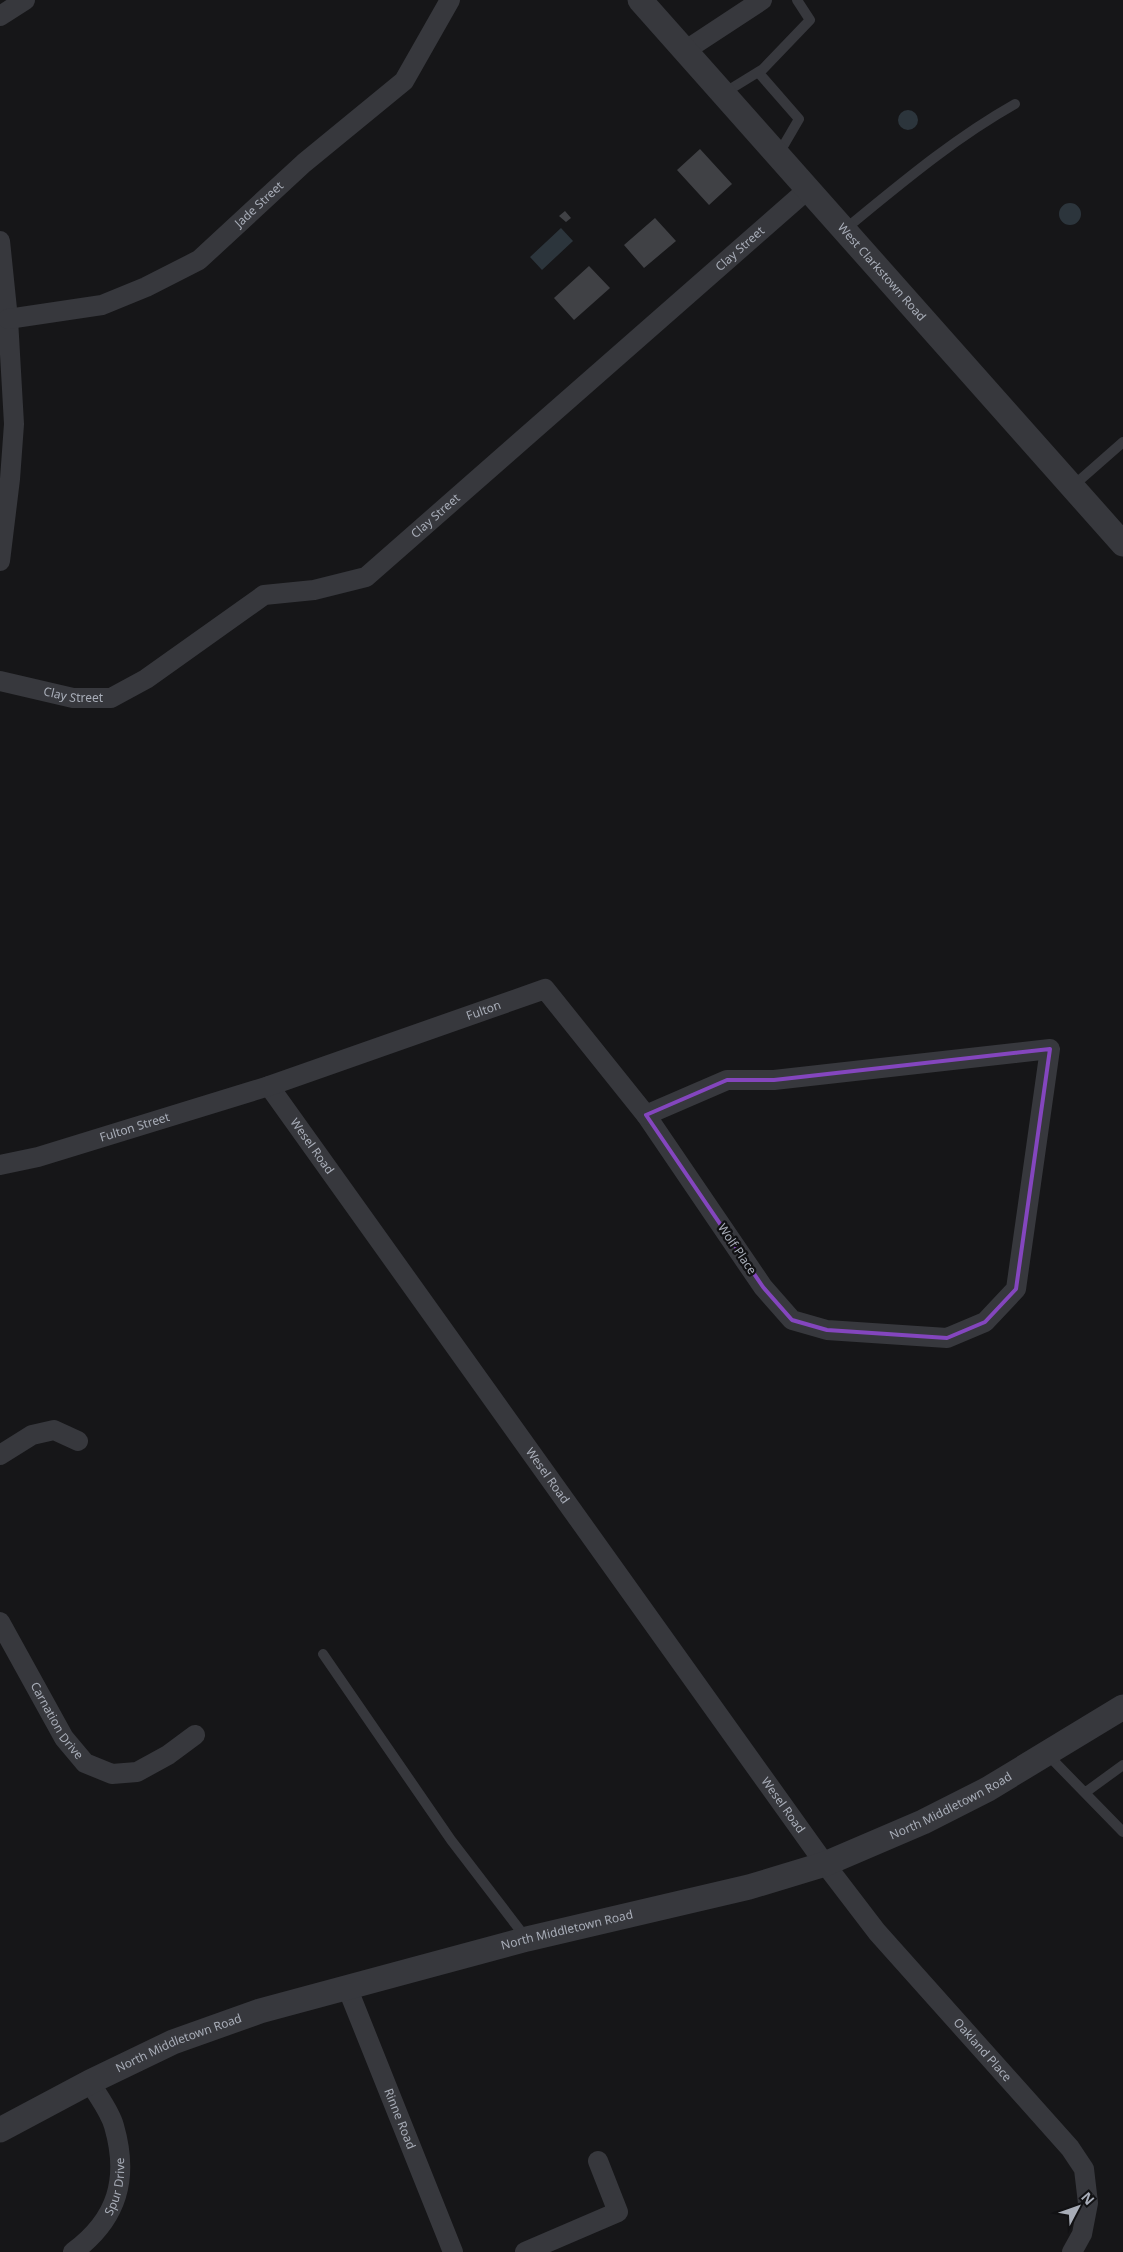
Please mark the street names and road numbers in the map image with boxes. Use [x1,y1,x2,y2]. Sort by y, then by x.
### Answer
street label: Jade Street [230,177,287,232]
street label: West Clarkstown Road [834,219,930,325]
street label: Clay Street [711,222,768,275]
street label: Clay Street [407,489,464,542]
street label: Clay Street [42,682,104,707]
street label: Fulton [464,996,503,1024]
street label: Fulton Street [97,1108,172,1146]
street label: Wesel Road [287,1114,338,1177]
street label: Wolf Place [714,1220,761,1278]
street label: Wesel Road [522,1444,574,1507]
street label: Carnation Drive [27,1679,88,1763]
street label: North Middletown Road [887,1767,1015,1843]
street label: Wesel Road [757,1773,809,1836]
street label: North Middletown Road [499,1905,635,1954]
street label: North Middletown Road [113,2009,244,2076]
street label: Oakland Place [950,2014,1016,2085]
street label: Rinne Road [380,2086,420,2152]
street label: Spur Drive [100,2157,128,2218]

